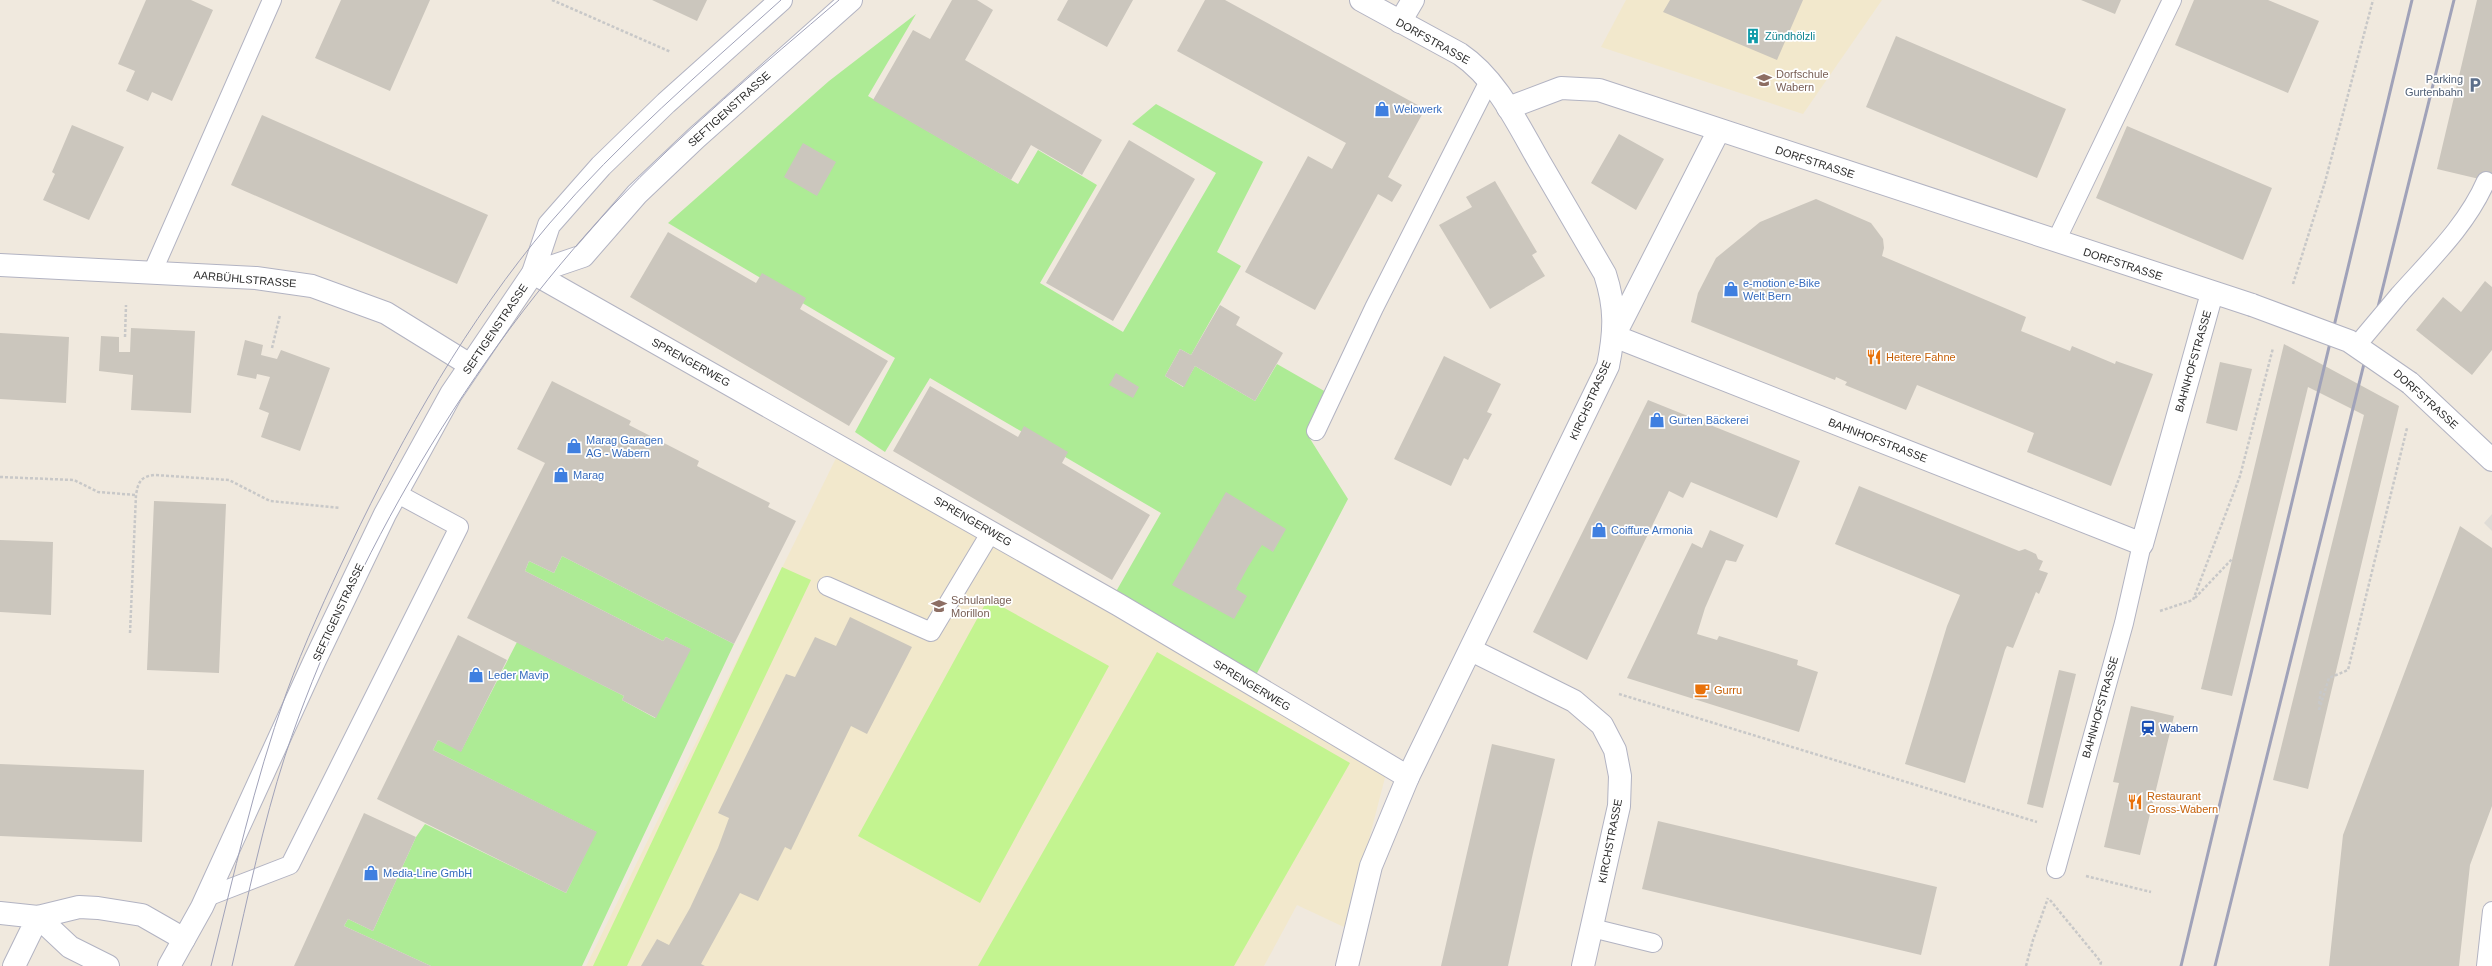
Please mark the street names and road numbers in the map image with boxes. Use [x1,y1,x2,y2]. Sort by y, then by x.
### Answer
street label: DORFSTRASSE [1394,16,1472,66]
street label: SEFTIGENSTRASSE [685,69,773,149]
street label: DORFSTRASSE [1774,144,1856,180]
street label: DORFSTRASSE [2082,246,2164,282]
street label: AARBÜHLSTRASSE [193,269,297,289]
street label: SEFTIGENSTRASSE [460,282,530,376]
street label: BAHNHOFSTRASSE [2173,309,2213,413]
street label: SPRENGERWEG [650,335,732,389]
street label: KIRCHSTRASSE [1567,358,1613,442]
street label: DORFSTRASSE [2391,367,2461,431]
street label: BAHNHOFSTRASSE [1827,416,1929,464]
street label: SPRENGERWEG [932,494,1014,548]
street label: SEFTIGENSTRASSE [310,561,366,663]
street label: BAHNHOFSTRASSE [2080,655,2120,759]
street label: SPRENGERWEG [1211,657,1293,713]
street label: KIRCHSTRASSE [1596,798,1624,884]

